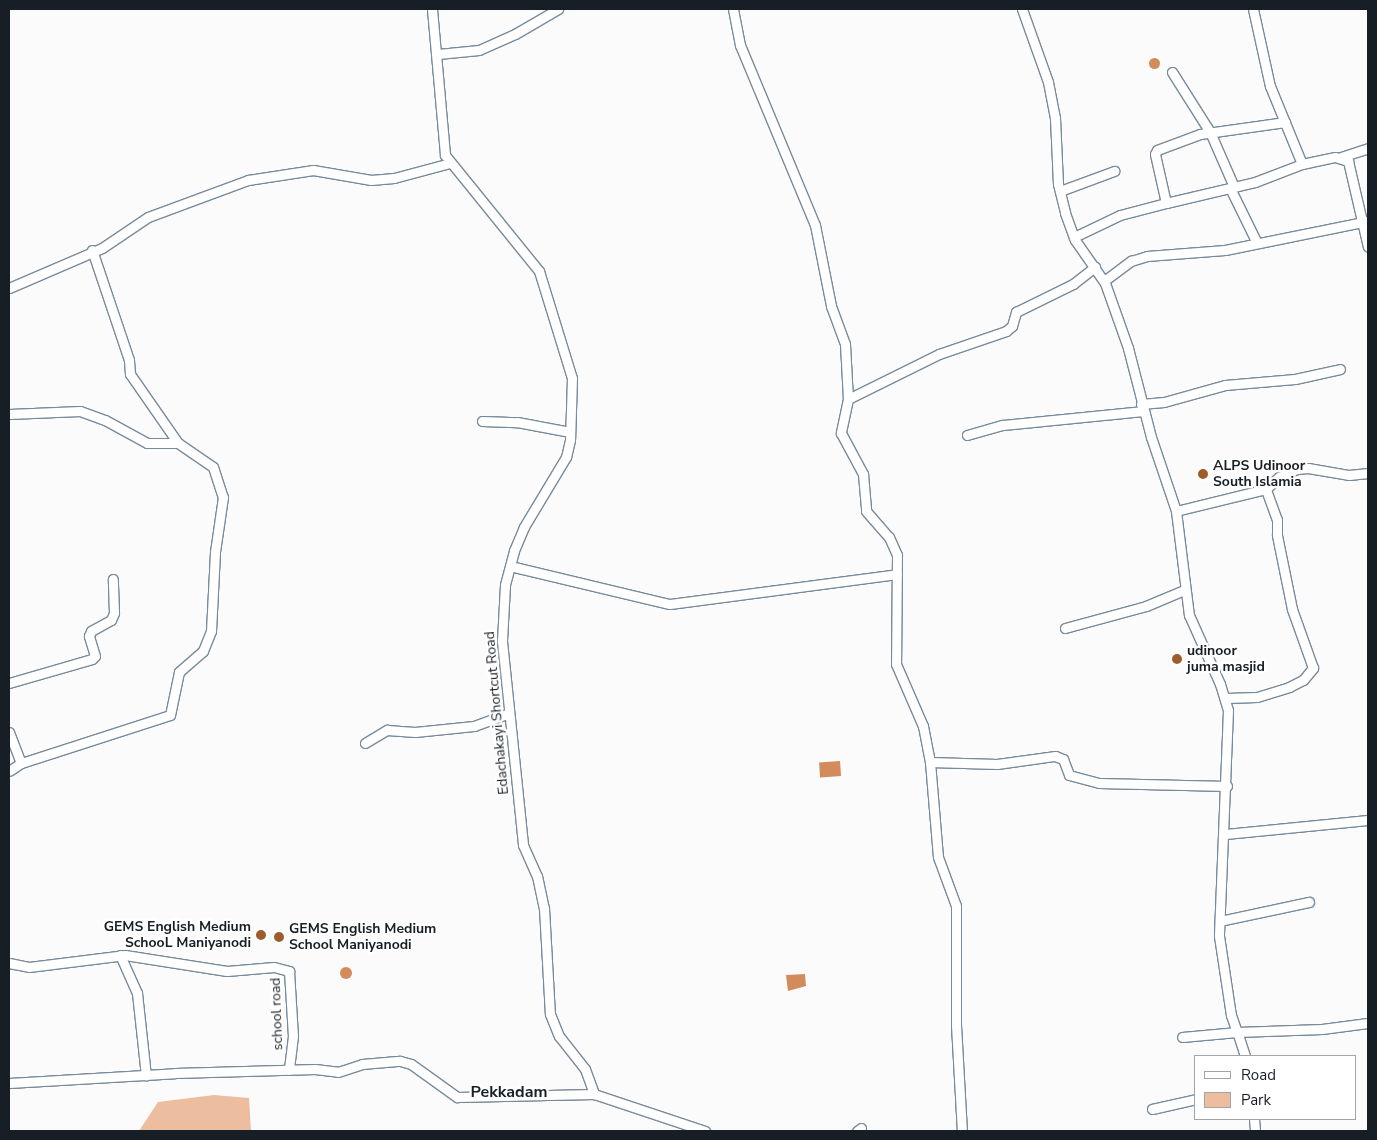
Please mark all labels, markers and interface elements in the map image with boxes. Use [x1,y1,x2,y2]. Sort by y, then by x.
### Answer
place label: ALPS Udinoor South Islamia [1213,458,1305,491]
marker: ALPS Udinoor South Islamia [1197,468,1209,480]
street label: Edachakayi Shortcut Road [481,631,513,795]
place label: udinoor juma masjid [1187,643,1265,676]
marker: udinoor juma masjid [1171,653,1183,665]
place label: GEMS English Medium SchooL Maniyanodi [104,919,251,952]
place label: GEMS English Medium School Maniyanodi [289,921,436,954]
marker: GEMS English Medium SchooL Maniyanodi [255,929,267,941]
marker: GEMS English Medium School Maniyanodi [273,931,285,943]
street label: school road [267,977,287,1051]
legend [1194,1055,1357,1120]
text: Road [1241,1065,1276,1085]
district label: Pekkadam [471,1082,547,1102]
text: Park [1241,1090,1271,1110]

